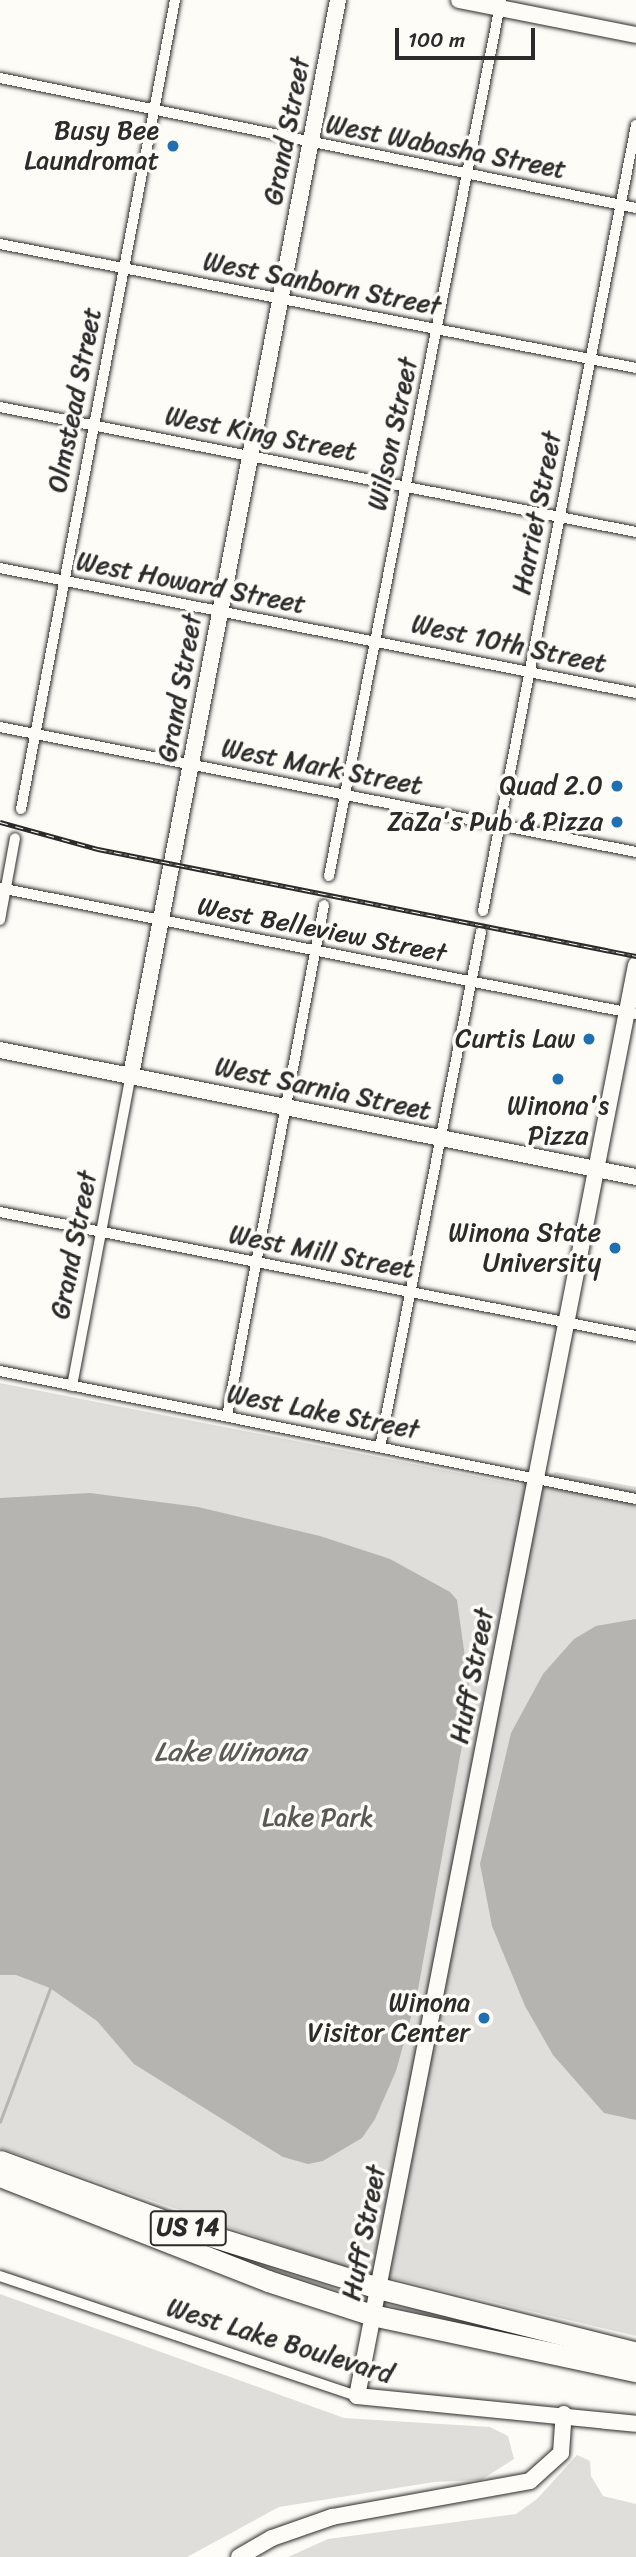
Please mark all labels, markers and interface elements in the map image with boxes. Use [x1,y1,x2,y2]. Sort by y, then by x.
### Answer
scale bar [398,14,538,58]
text: 100 m [408,21,465,59]
street label: Grand Street [257,54,317,208]
street label: West Wabasha Street [323,108,569,186]
place label: Busy Bee Laundromat [24,115,159,176]
marker: Busy Bee Laundromat [165,138,181,154]
street label: West Sanborn Street [201,246,443,322]
street label: Olmstead Street [42,304,108,496]
street label: Wilson Street [361,354,425,514]
street label: West King Street [162,400,360,468]
street label: Harriet Street [506,429,568,597]
street label: West Howard Street [74,545,308,621]
street label: West 10th Street [409,608,609,680]
street label: Grand Street [152,611,208,765]
street label: West Mark Street [219,732,425,802]
place label: Quad 2.0 [499,770,603,802]
marker: Quad 2.0 [609,778,625,794]
place label: ZaZa's Pub & Pizza [386,806,603,838]
marker: ZaZa's Pub & Pizza [609,814,625,830]
street label: West Belleview Street [194,890,450,970]
place label: Curtis Law [455,1023,575,1055]
marker: Curtis Law [581,1031,597,1047]
street label: West Sarnia Street [212,1051,434,1127]
marker: Winona's Pizza [550,1071,566,1087]
place label: Winona's Pizza [507,1090,609,1152]
street label: Grand Street [44,1168,104,1322]
place label: Winona State University [447,1217,601,1278]
street label: West Mill Street [226,1219,418,1285]
marker: Winona State University [607,1240,623,1256]
street label: West Lake Street [223,1378,423,1446]
street label: Huff Street [444,1605,500,1747]
water label: Lake Winona [154,1735,306,1769]
park label: Lake Park [262,1802,374,1834]
place label: Winona Visitor Center [308,1987,470,2048]
marker: Winona Visitor Center [476,2010,492,2026]
street label: Huff Street [336,2162,392,2304]
road number: US 14 [150,2208,227,2248]
street label: West Lake Boulevard [163,2292,397,2390]

